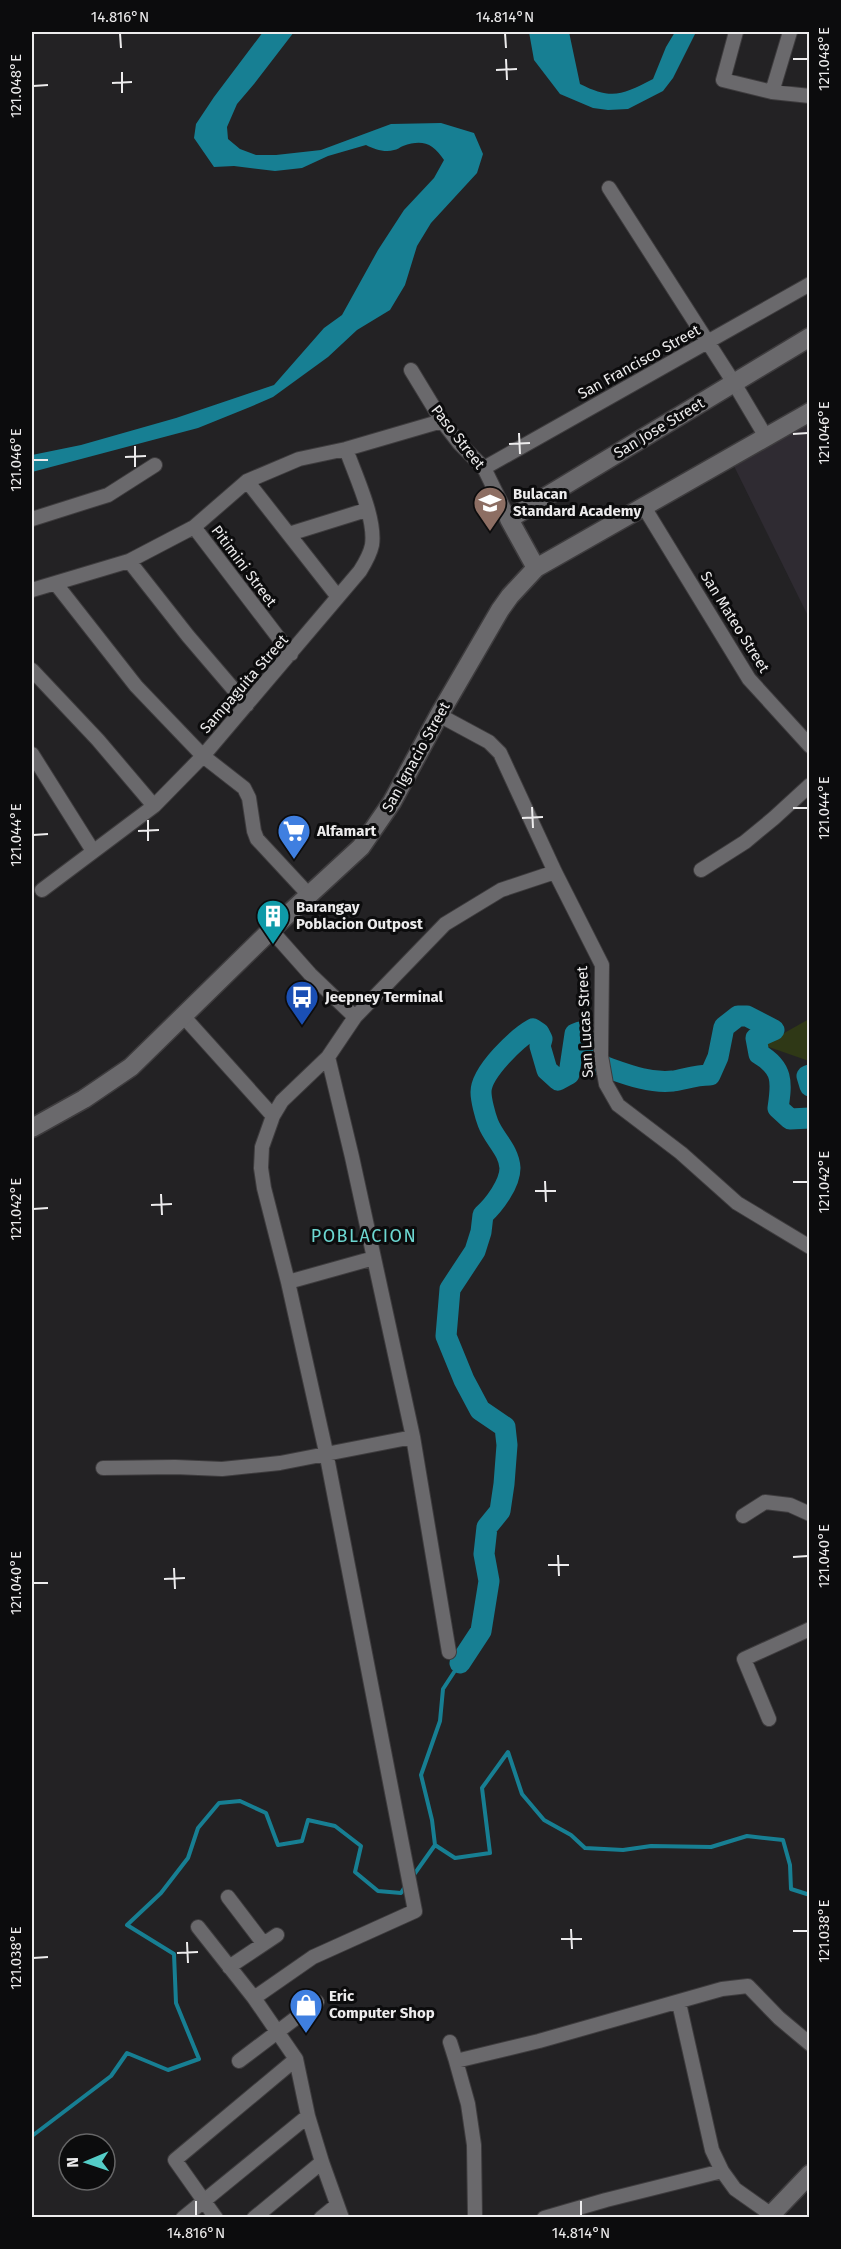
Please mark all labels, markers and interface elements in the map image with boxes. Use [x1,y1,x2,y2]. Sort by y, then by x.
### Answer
text: 14.816°N [91,8,149,26]
text: 14.814°N [476,8,534,26]
text: 121.048°E [815,27,833,91]
text: 121.048°E [7,54,25,118]
street label: San Francisco Street [575,321,704,403]
street label: San Jose Street [611,394,708,462]
street label: Paso Street [427,401,489,473]
text: 121.046°E [815,401,833,465]
text: 121.046°E [7,428,25,492]
school or university icon: Bulacan Standard Academy [472,485,508,532]
place label: Bulacan Standard Academy [513,485,641,520]
street label: Pitimini Street [208,522,281,611]
street label: San Mateo Street [697,568,774,676]
street label: Sampaguita Street [196,631,292,737]
street label: San Ignacio Street [378,698,454,815]
text: 121.044°E [815,776,833,840]
text: 121.044°E [7,803,25,867]
supermarket icon: Alfamart [276,813,312,860]
place label: Alfamart [316,822,376,840]
building icon: Barangay Poblacion Outpost [255,898,291,945]
place label: Barangay Poblacion Outpost [296,898,423,933]
street label: San Lucas Street [573,965,597,1078]
bus stop icon: Jeepney Terminal [284,979,320,1026]
place label: Jeepney Terminal [324,988,444,1006]
text: 121.042°E [815,1151,833,1213]
text: 121.042°E [7,1178,25,1240]
district label: POBLACION [311,1225,417,1247]
text: 121.040°E [815,1524,833,1588]
text: 121.040°E [7,1551,25,1615]
text: 121.038°E [815,1899,833,1963]
text: 121.038°E [7,1926,25,1990]
shop icon: Eric Computer Shop [288,1987,324,2034]
place label: Eric Computer Shop [329,1987,435,2022]
north arrow [57,2132,117,2192]
text: N [63,2157,82,2168]
text: 14.816°N [167,2224,225,2242]
text: 14.814°N [552,2224,610,2242]

